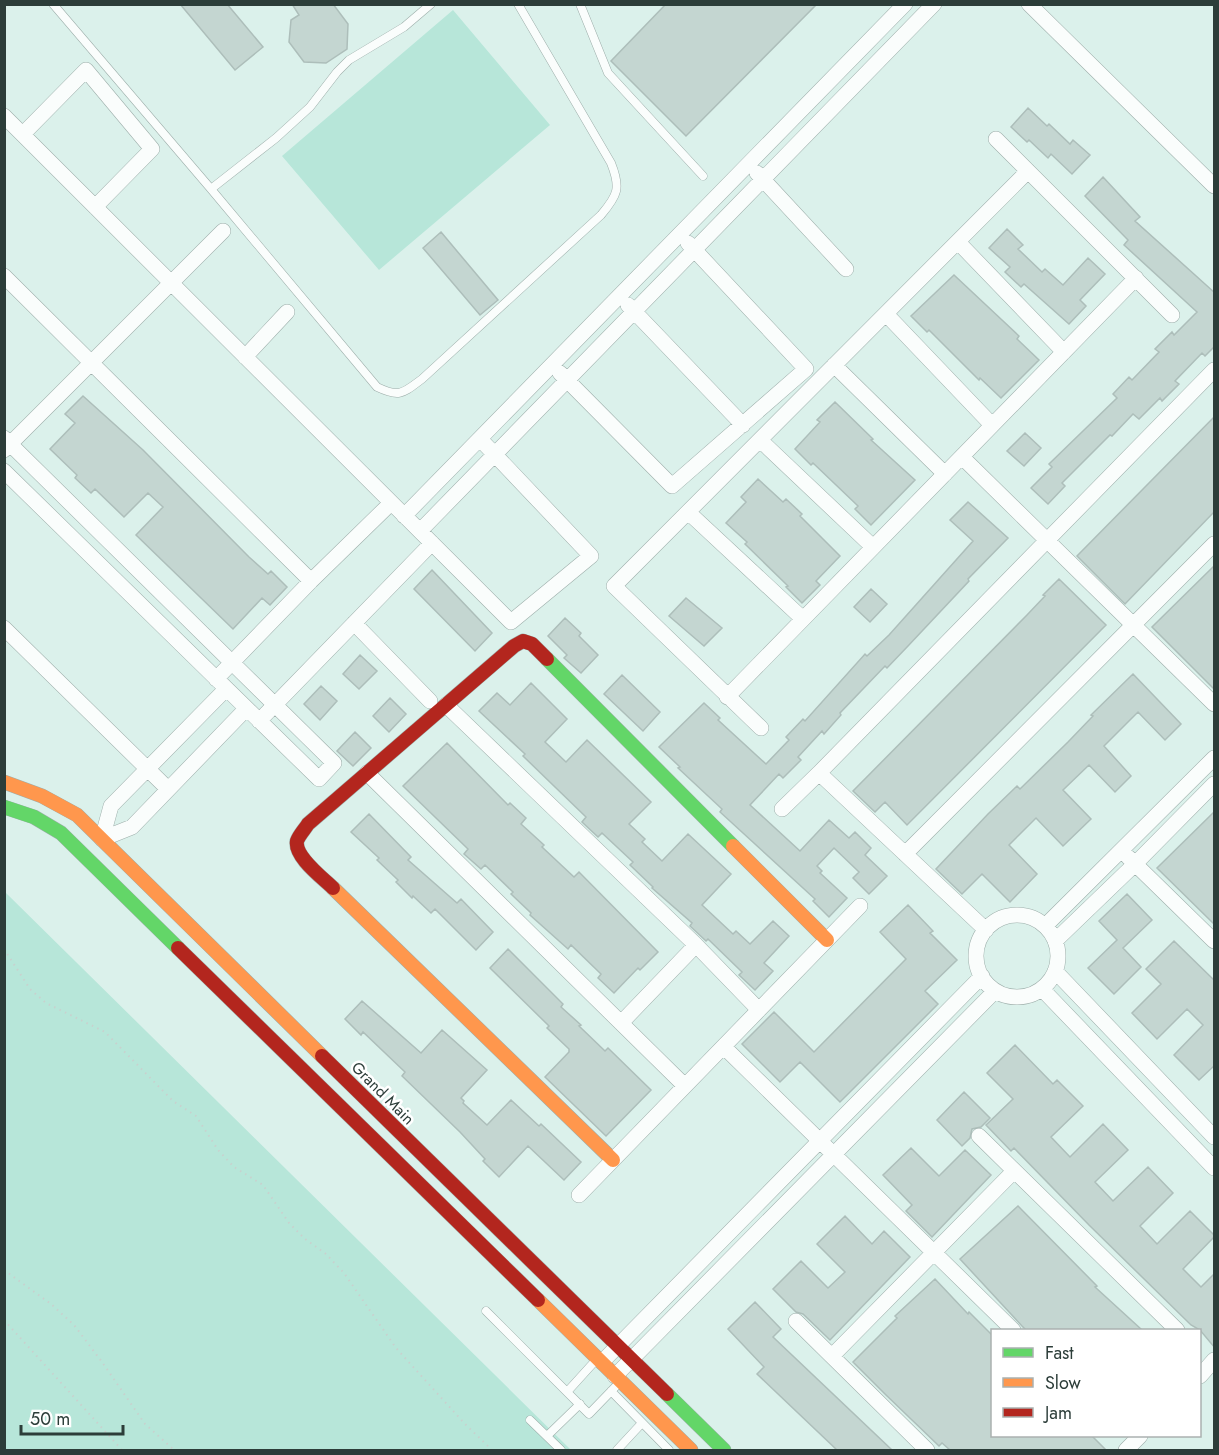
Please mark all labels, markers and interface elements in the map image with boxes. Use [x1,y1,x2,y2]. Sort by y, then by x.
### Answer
street label: Grand Main [346,1056,420,1130]
legend [991,1329,1201,1437]
text: Fast [1045,1340,1074,1366]
text: Slow [1045,1370,1082,1396]
scale bar [21,1398,123,1436]
text: Jam [1043,1400,1072,1426]
text: 50 m [30,1406,70,1432]

